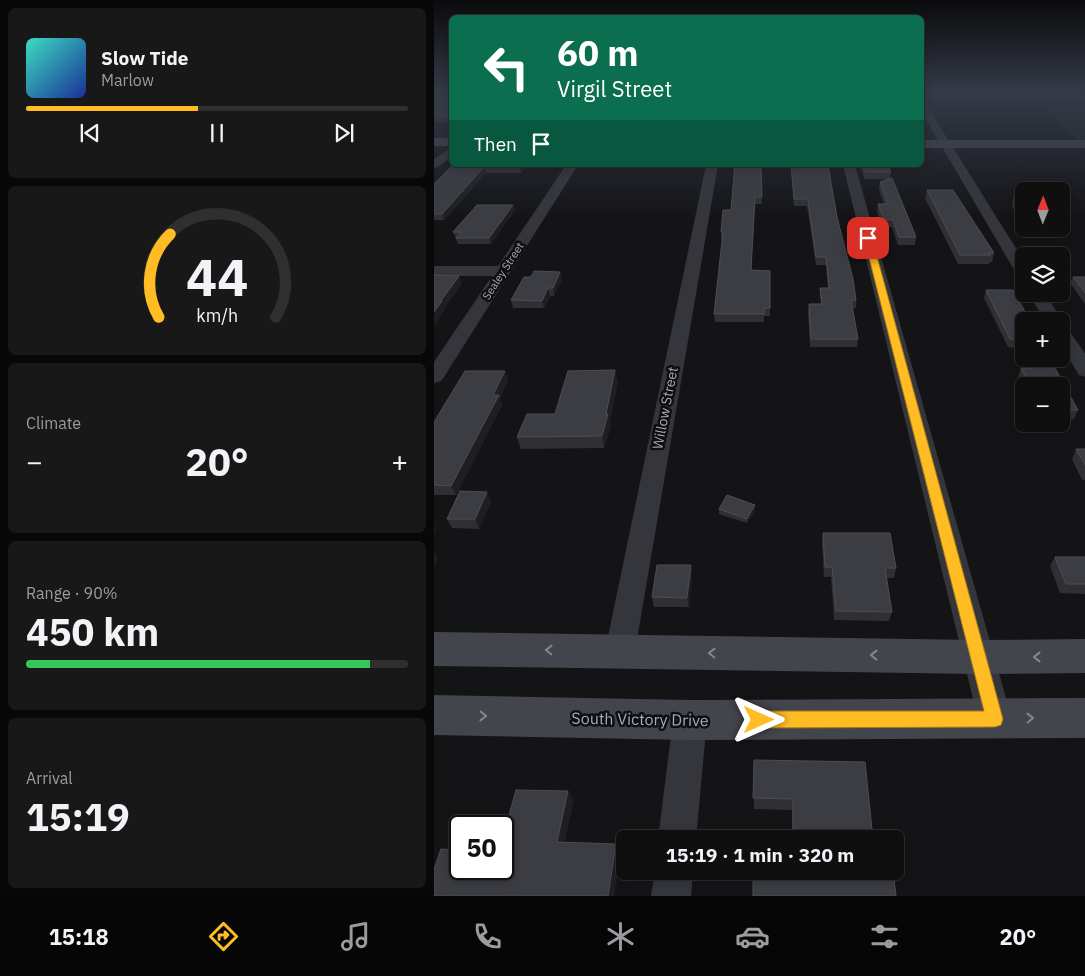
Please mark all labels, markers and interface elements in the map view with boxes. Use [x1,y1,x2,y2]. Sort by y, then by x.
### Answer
text: 60 m [557,30,639,76]
icon: left [474,35,539,100]
text: Slow Tide [101,46,188,70]
text: Marlow [101,70,154,90]
text: Virgil Street [557,74,672,103]
icon: previous [76,119,104,147]
icon: pause [203,119,231,147]
icon: next [330,119,358,147]
icon: arrive [527,130,555,158]
text: Then [474,132,517,156]
north arrow [1015,182,1070,238]
map controls [1015,182,1070,432]
pin [847,217,889,259]
icon: arrive [854,224,882,252]
street label: Sealey Street [479,240,527,302]
text: 44 [186,243,248,310]
button: layers [1015,247,1070,302]
text: km/h [196,304,238,327]
button: + [1015,312,1070,367]
street label: Willow Street [648,365,682,451]
button: − [1015,377,1070,432]
text: Climate [26,413,81,433]
text: 20° [185,437,249,486]
text: − [26,443,43,480]
text: + [391,443,408,480]
text: Range · 90% [26,583,118,603]
text: 450 km [26,607,159,656]
one-way arrow [545,645,552,655]
one-way arrow [707,647,715,658]
one-way arrow [870,650,878,660]
one-way arrow [1032,652,1040,662]
position arrow [732,693,784,745]
street label: South Victory Drive [571,708,709,730]
one-way arrow [479,711,487,722]
one-way arrow [1026,713,1034,724]
text: Arrival [26,768,73,788]
text: 15:19 [26,792,130,841]
speed limit sign: 50 [449,815,514,880]
text: 15:19 · 1 min · 320 m [666,843,854,867]
icon: directions [206,919,241,954]
icon: music [338,919,373,954]
icon: phone [470,919,505,954]
icon: climate [603,919,638,954]
icon: car [735,919,770,954]
icon: filters [867,919,902,954]
text: 15:18 [49,922,109,951]
text: 20° [1000,922,1036,951]

